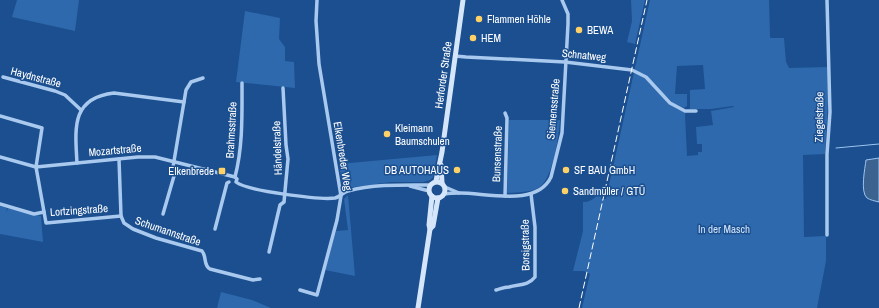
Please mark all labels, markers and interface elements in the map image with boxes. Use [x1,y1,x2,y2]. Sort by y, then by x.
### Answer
place label: Flammen Höhle [487,12,551,26]
marker: Flammen Höhle [474,14,484,24]
place label: BEWA [587,23,614,37]
marker: BEWA [574,25,584,35]
place label: HEM [481,31,501,45]
marker: HEM [468,33,478,43]
street label: Herforder Straße [431,41,455,109]
street label: Schnatweg [561,46,607,64]
street label: Haydnstraße [9,64,63,90]
street label: Siemensstraße [543,78,563,140]
street label: Ziegelstraße [812,92,826,142]
street label: Brahmsstraße [223,101,239,159]
street label: Händelstraße [269,121,285,175]
street label: Elkenbreder Weg [331,121,355,191]
place label: Kleimann Baumschulen [395,121,450,148]
street label: Bunsenstraße [489,126,505,182]
marker: Kleimann Baumschulen [382,129,392,139]
street label: Mozartstraße [88,141,142,159]
place label: DB AUTOHAUS [384,163,449,177]
place label: SF BAU GmbH [574,163,635,177]
place label: Elkenbrede [168,164,214,178]
marker: DB AUTOHAUS [452,165,462,175]
marker: SF BAU GmbH [561,165,571,175]
marker: Elkenbrede [217,166,227,176]
place label: Sandmüller / GTÜ [573,184,645,198]
marker: Sandmüller / GTÜ [560,186,570,196]
street label: Lortzingstraße [49,201,109,219]
street label: Schumannstraße [133,213,203,249]
street label: Borsigstraße [518,219,532,271]
park label: In der Masch [698,222,750,236]

